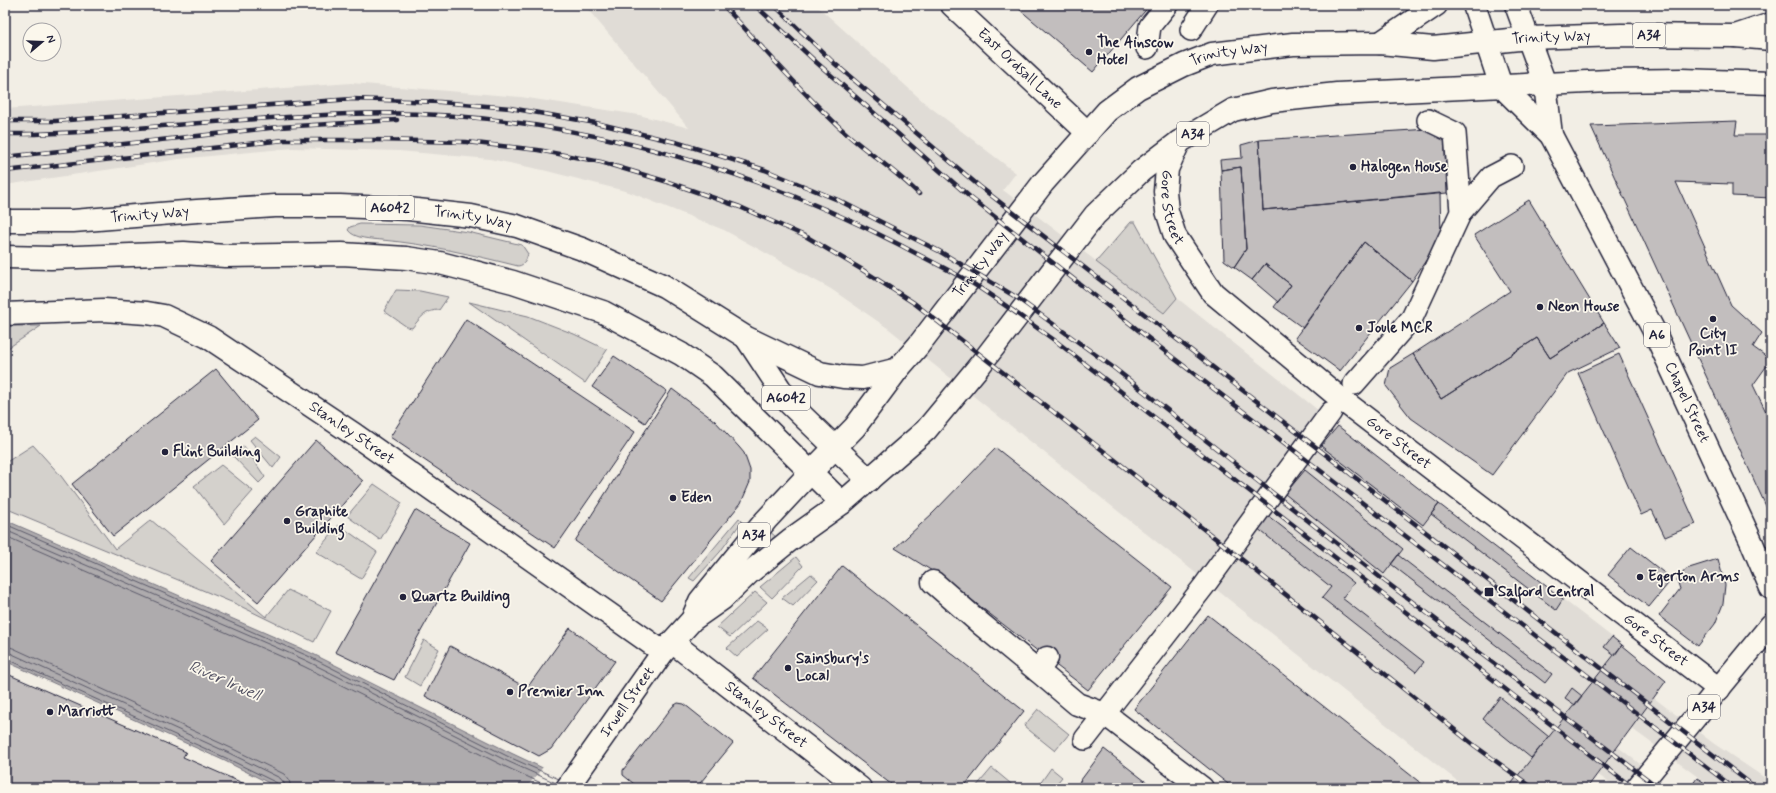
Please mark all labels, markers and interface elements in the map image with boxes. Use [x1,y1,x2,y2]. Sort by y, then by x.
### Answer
north arrow [22,22,62,62]
road number: A34 [1633,23,1665,47]
street label: East Ordsall Lane [973,24,1067,114]
street label: Trinity Way [1511,26,1591,50]
text: N [43,33,58,45]
place label: The Ainscow Hotel [1097,33,1174,70]
street label: Trinity Way [1187,37,1269,72]
marker: The Ainscow Hotel [1084,47,1094,57]
road number: A34 [1177,122,1209,146]
place label: Halogen House [1361,157,1448,179]
marker: Halogen House [1348,162,1358,172]
street label: Gore Street [1155,169,1189,250]
road number: A6042 [366,196,414,220]
street label: Trinity Way [110,202,190,228]
street label: Trinity Way [433,202,514,235]
street label: Trinity Way [948,227,1012,302]
place label: Neon House [1548,297,1620,317]
marker: Neon House [1535,302,1545,312]
marker: City Point II [1708,314,1718,324]
place label: Joule MCR [1367,318,1433,338]
marker: Joule MCR [1354,323,1364,333]
road number: A6 [1644,323,1670,347]
place label: City Point II [1689,324,1738,361]
street label: Chapel Street [1660,359,1714,446]
road number: A6042 [762,386,810,410]
street label: Stanley Street [305,397,398,470]
street label: Gore Street [1362,412,1435,474]
place label: Flint Building [173,442,261,463]
marker: Flint Building [160,447,170,457]
place label: Eden [681,488,712,508]
marker: Eden [668,493,678,503]
place label: Graphite Building [295,502,348,541]
marker: Graphite Building [282,516,292,526]
road number: A34 [738,523,770,547]
place label: Egerton Arms [1648,567,1740,588]
marker: Egerton Arms [1635,572,1645,582]
place label: Salford Central [1498,582,1595,604]
marker: Salford Central [1483,586,1495,598]
place label: Quartz Building [411,587,510,609]
marker: Quartz Building [398,592,408,602]
street label: Gore Street [1619,609,1692,672]
place label: Sainsbury's Local [796,649,869,686]
water label: River Irwell [186,656,265,707]
street label: Irwell Street [596,663,660,741]
marker: Sainsbury's Local [783,663,793,673]
street label: Stanley Street [721,677,811,753]
place label: Premier Inn [518,682,605,702]
marker: Premier Inn [505,687,515,697]
road number: A34 [1688,695,1720,719]
place label: Marriott [58,702,116,722]
marker: Marriott [45,707,55,717]

